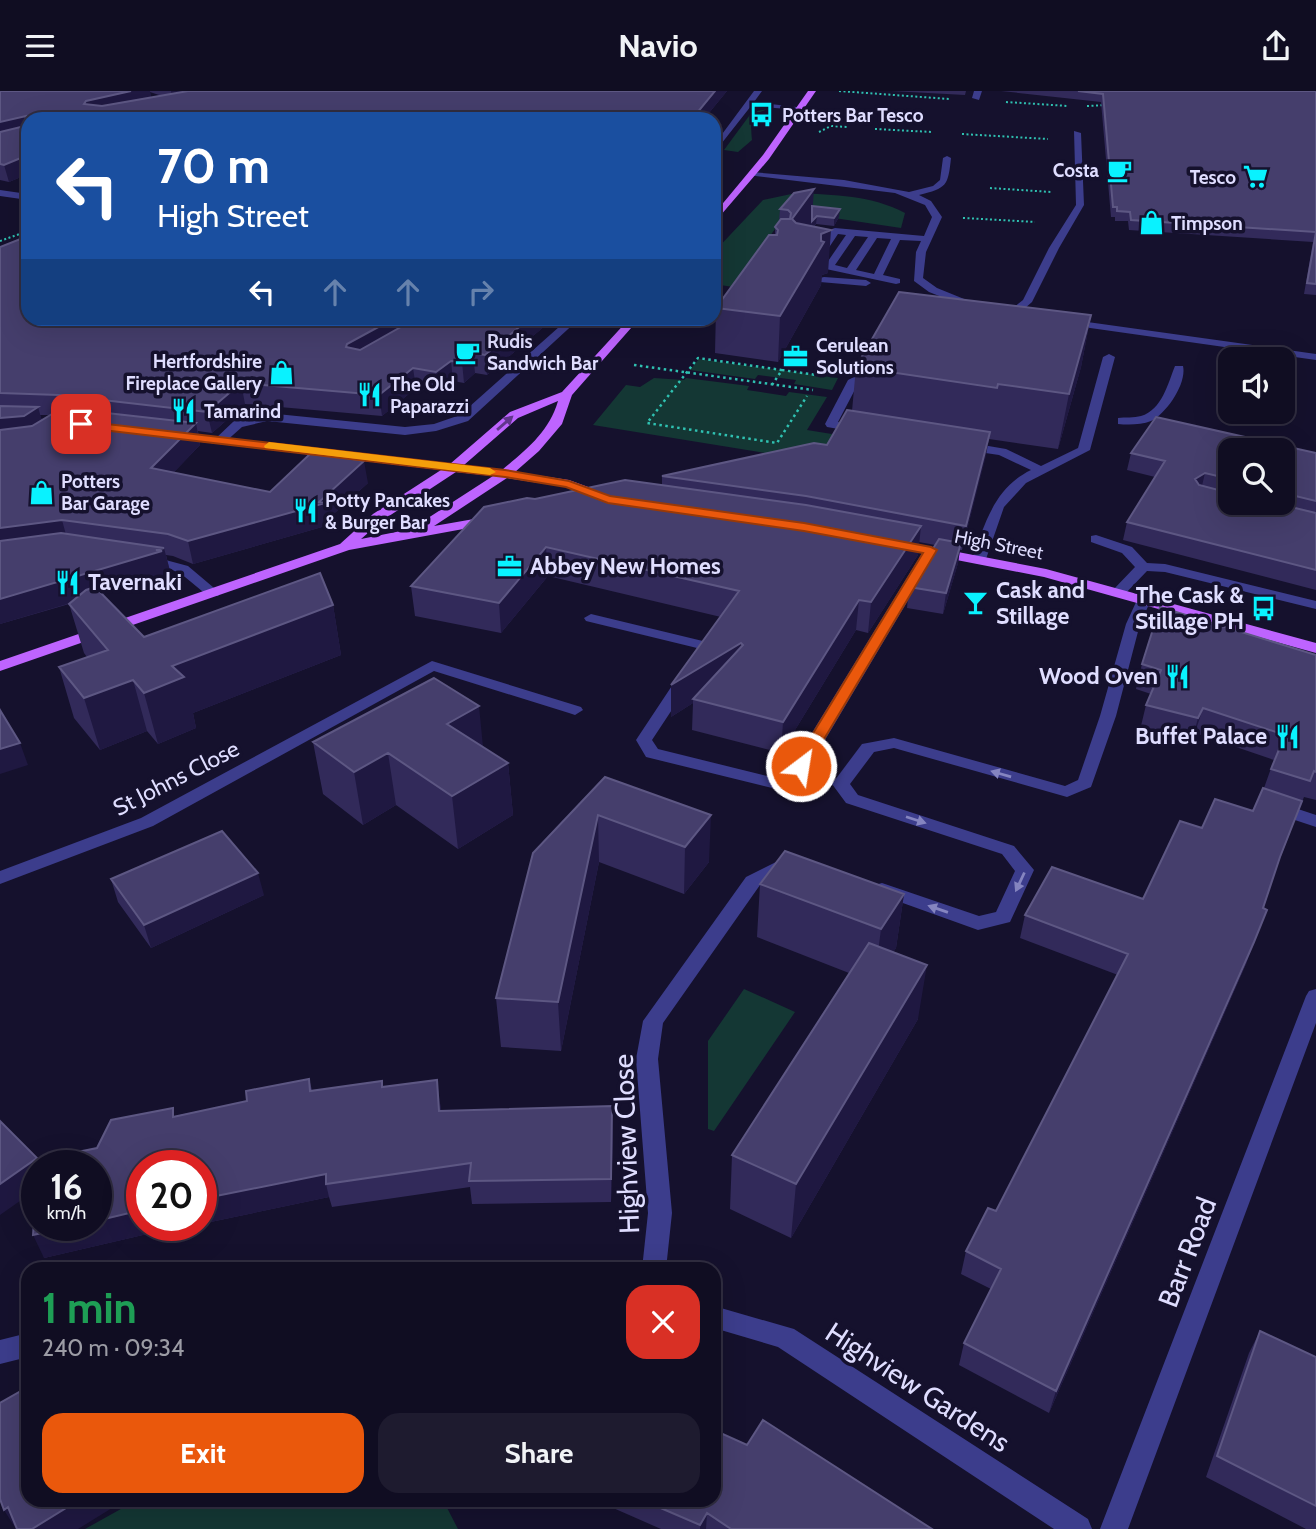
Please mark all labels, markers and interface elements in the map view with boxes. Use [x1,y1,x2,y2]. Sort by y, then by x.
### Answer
text: Navio [618,26,698,65]
icon: menu [21,27,59,65]
icon: share [1257,27,1295,65]
bus stop icon: Potters Bar Tesco [748,101,776,129]
place label: Potters Bar Tesco [782,104,924,127]
text: 70 m [157,136,270,195]
icon: left [42,140,133,231]
cafe icon: Costa [1105,156,1133,184]
place label: Costa [1053,159,1100,182]
supermarket icon: Tesco [1242,163,1270,191]
place label: Tesco [1190,166,1236,189]
text: High Street [157,196,309,235]
shop icon: Timpson [1137,209,1165,237]
place label: Timpson [1171,212,1243,235]
icon: left [243,273,281,311]
icon: ahead [316,273,354,311]
icon: ahead [389,273,427,311]
icon: right [462,273,500,311]
place label: Rudis Sandwich Bar [487,330,599,375]
place label: Cerulean Solutions [816,334,894,379]
cafe icon: Rudis Sandwich Bar [453,338,481,366]
office icon: Cerulean Solutions [782,342,810,370]
map controls [1218,347,1295,515]
button: sound [1218,347,1295,424]
place label: Hertfordshire Fireplace Gallery [126,350,263,395]
shop icon: Hertfordshire Fireplace Gallery [268,358,296,386]
place label: The Old Paparazzi [390,373,469,418]
restaurant icon: The Old Paparazzi [356,381,384,409]
pin [51,394,111,454]
restaurant icon: Tamarind [170,397,198,425]
place label: Tamarind [204,400,281,423]
icon: arrive [62,405,100,443]
one-way arrow [496,416,513,431]
button: search [1218,438,1295,515]
place label: Potters Bar Garage [61,470,150,515]
shop icon: Potters Bar Garage [27,478,55,506]
place label: Potty Pancakes & Burger Bar [325,489,450,534]
restaurant icon: Potty Pancakes & Burger Bar [291,497,319,525]
street label: High Street [952,525,1046,564]
office icon: Abbey New Homes [496,552,524,580]
place label: Abbey New Homes [530,552,721,580]
restaurant icon: Tavernaki [54,568,82,596]
place label: Tavernaki [88,568,182,596]
place label: Cask and Stillage [996,576,1085,630]
place label: The Cask & Stillage PH [1135,581,1245,635]
bar icon: Cask and Stillage [962,589,990,617]
bus stop icon: The Cask & Stillage PH [1250,594,1278,622]
place label: Wood Oven [1039,662,1158,690]
restaurant icon: Wood Oven [1164,662,1192,690]
place label: Buffet Palace [1135,722,1267,750]
restaurant icon: Buffet Palace [1273,722,1301,750]
position arrow [764,729,838,803]
street label: St Johns Close [108,734,244,822]
one-way arrow [991,768,1012,778]
one-way arrow [906,816,927,826]
one-way arrow [1014,872,1025,892]
one-way arrow [928,903,949,914]
street label: Highview Close [606,1054,646,1234]
speed limit sign: 20 [126,1150,217,1241]
text: 16 [50,1165,83,1208]
street label: Barr Road [1151,1192,1223,1312]
text: km/h [47,1202,86,1224]
text: 1 min [42,1282,137,1334]
button: close [626,1285,700,1359]
street label: Highview Gardens [820,1315,1016,1459]
text: 240 m · 09:34 [42,1334,184,1362]
button: Exit [42,1413,364,1493]
button: Share [378,1413,700,1493]

